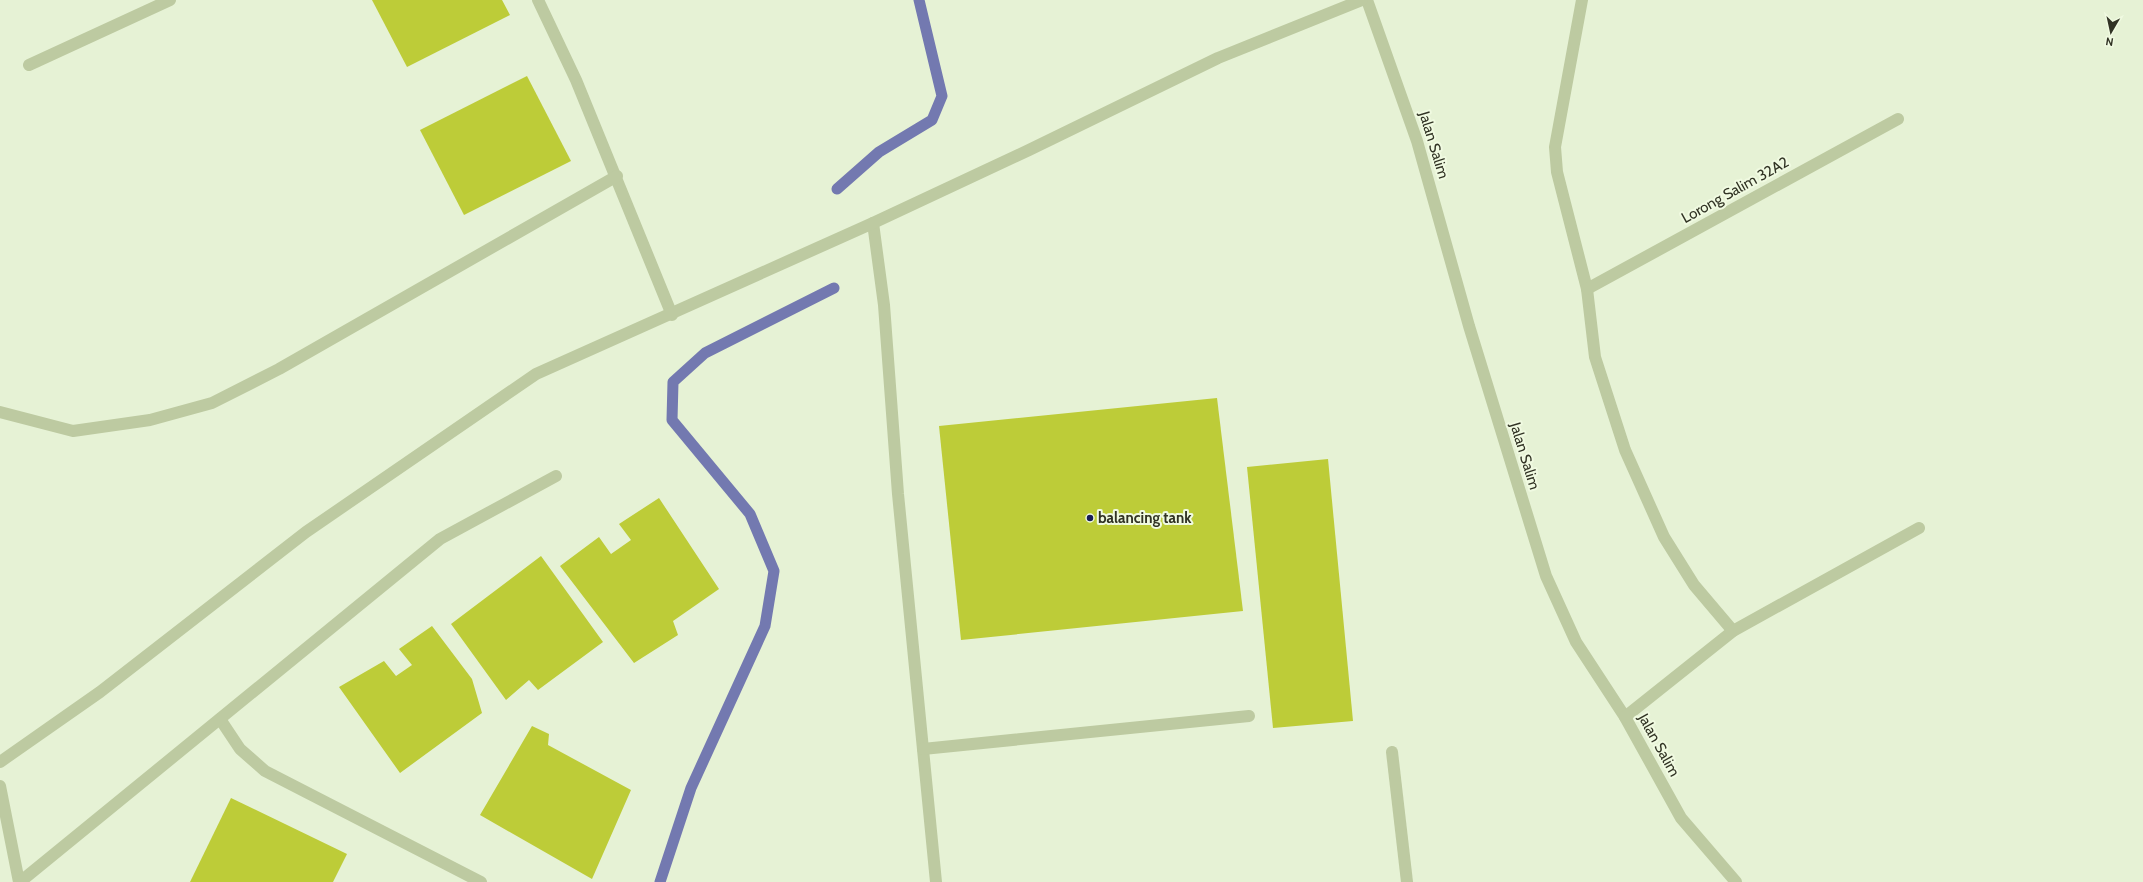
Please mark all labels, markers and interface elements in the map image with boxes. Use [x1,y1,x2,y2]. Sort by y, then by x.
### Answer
north arrow [2091,12,2131,52]
text: N [2104,34,2114,49]
street label: Jalan Salim [1415,108,1453,181]
street label: Lorong Salim 32A2 [1678,153,1792,227]
street label: Jalan Salim [1506,419,1544,492]
place label: balancing tank [1098,509,1192,527]
marker: balancing tank [1085,513,1095,523]
street label: Jalan Salim [1634,709,1684,780]

